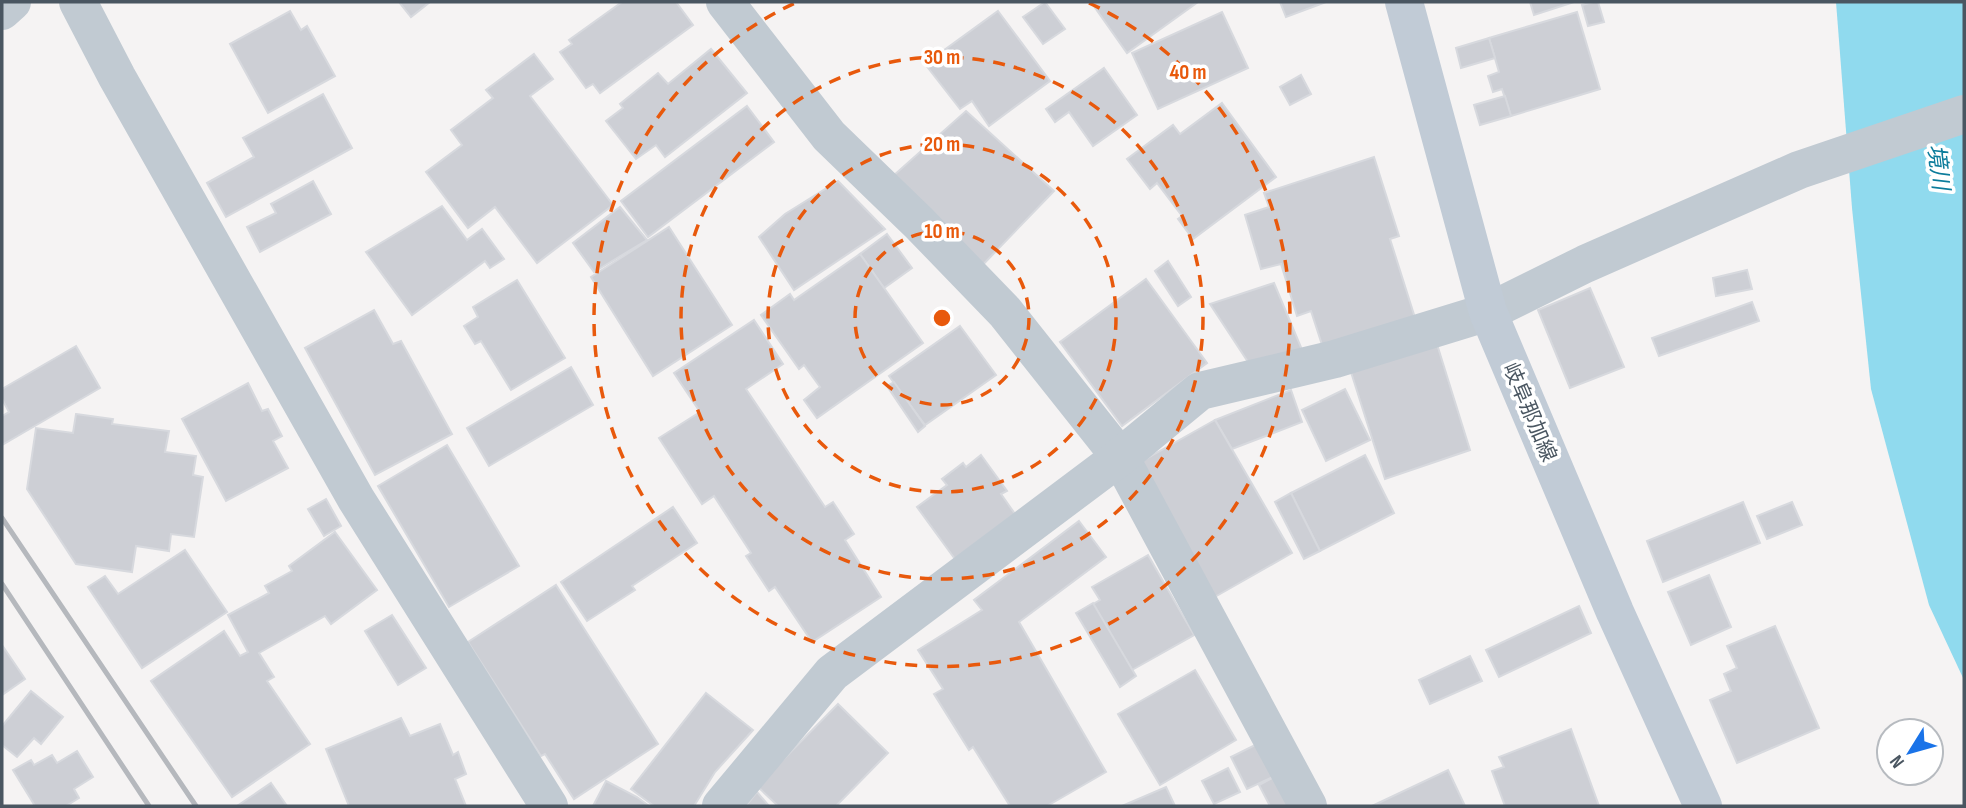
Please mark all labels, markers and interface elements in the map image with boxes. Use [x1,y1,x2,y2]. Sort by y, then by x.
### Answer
text: 30 m [924,45,960,70]
text: 40 m [1170,60,1206,85]
text: 20 m [924,132,960,157]
water label: 境川 [1921,143,1955,195]
text: 10 m [924,219,960,244]
centre of rings [930,306,954,330]
street label: 岐阜那加線 [1498,359,1562,465]
north arrow [1875,717,1945,787]
text: N [1885,750,1910,772]

